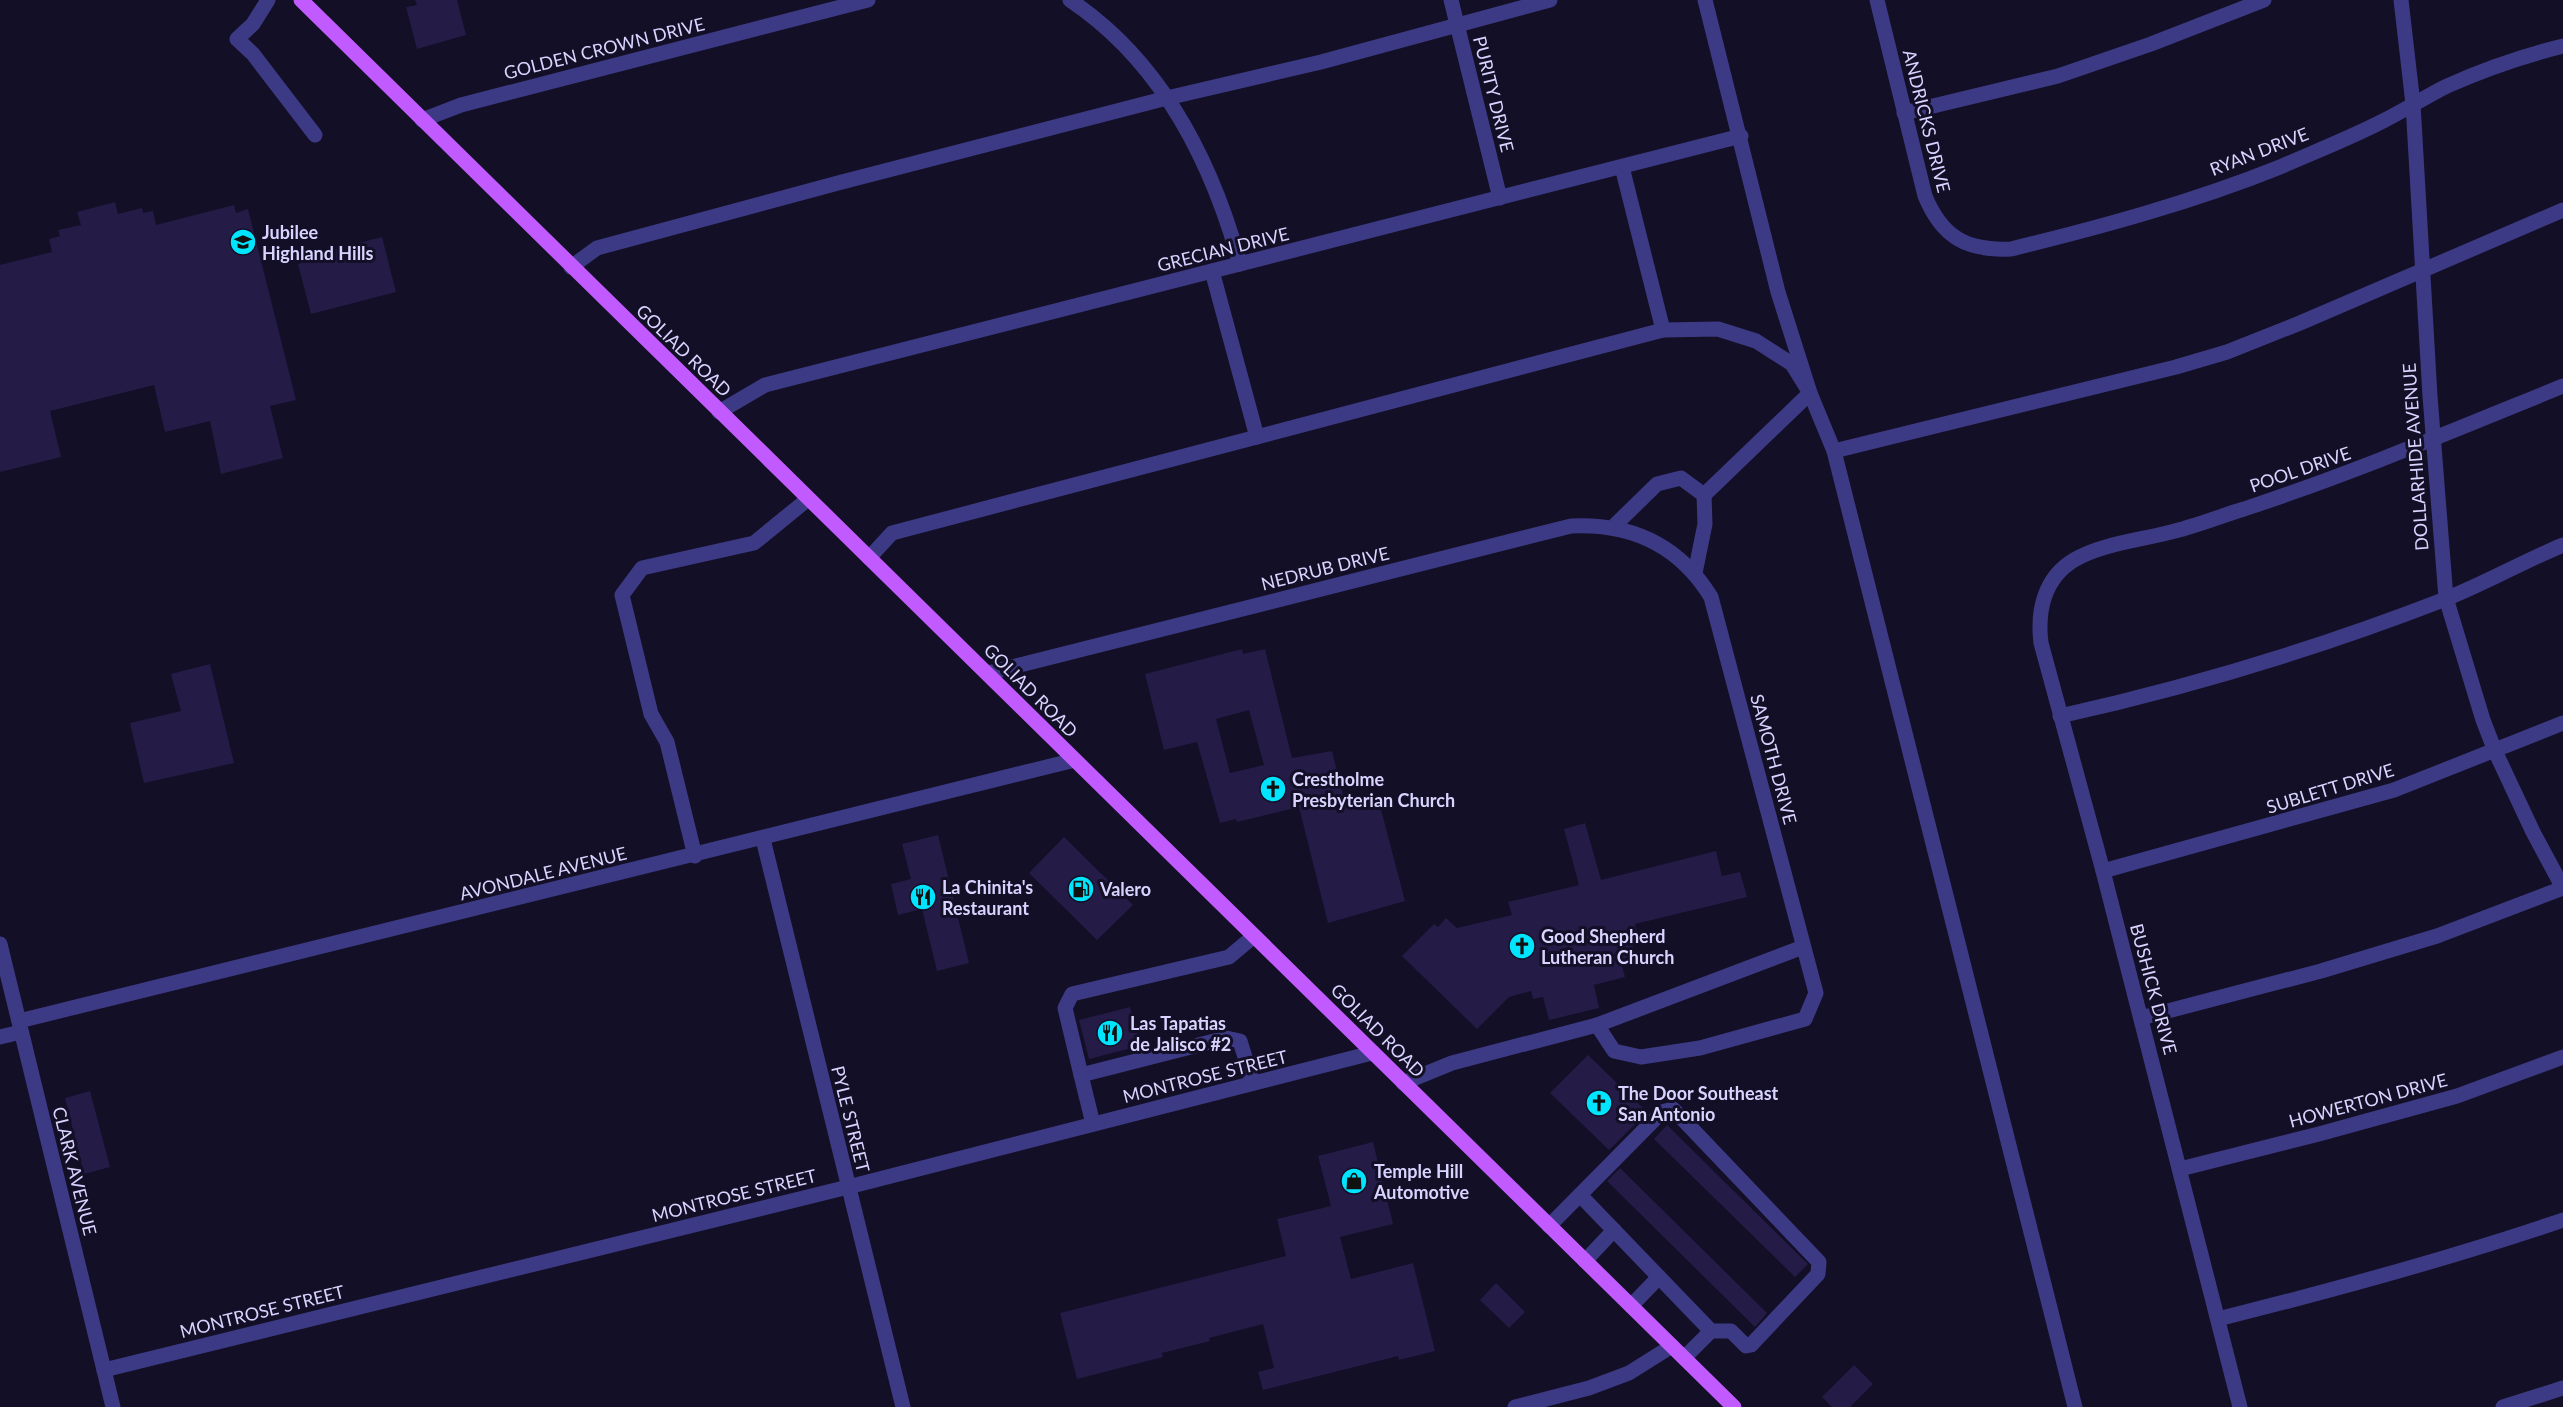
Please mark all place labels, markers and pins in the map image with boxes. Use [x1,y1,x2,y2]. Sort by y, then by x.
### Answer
place label: Jubilee Highland Hills [262,221,374,264]
school or university icon: Jubilee Highland Hills [228,227,258,257]
place label: Crestholme Presbyterian Church [1292,768,1455,811]
church icon: Crestholme Presbyterian Church [1258,774,1288,804]
fuel station icon: Valero [1066,874,1096,904]
place label: La Chinita's Restaurant [942,876,1033,919]
place label: Valero [1099,878,1151,900]
restaurant icon: La Chinita's Restaurant [908,882,938,912]
place label: Good Shepherd Lutheran Church [1541,925,1674,968]
church icon: Good Shepherd Lutheran Church [1507,931,1537,961]
place label: Las Tapatias de Jalisco #2 [1130,1012,1231,1055]
restaurant icon: Las Tapatias de Jalisco #2 [1095,1018,1125,1048]
place label: The Door Southeast San Antonio [1618,1082,1779,1125]
church icon: The Door Southeast San Antonio [1584,1088,1614,1118]
place label: Temple Hill Automotive [1373,1160,1469,1203]
shop icon: Temple Hill Automotive [1339,1166,1369,1196]

